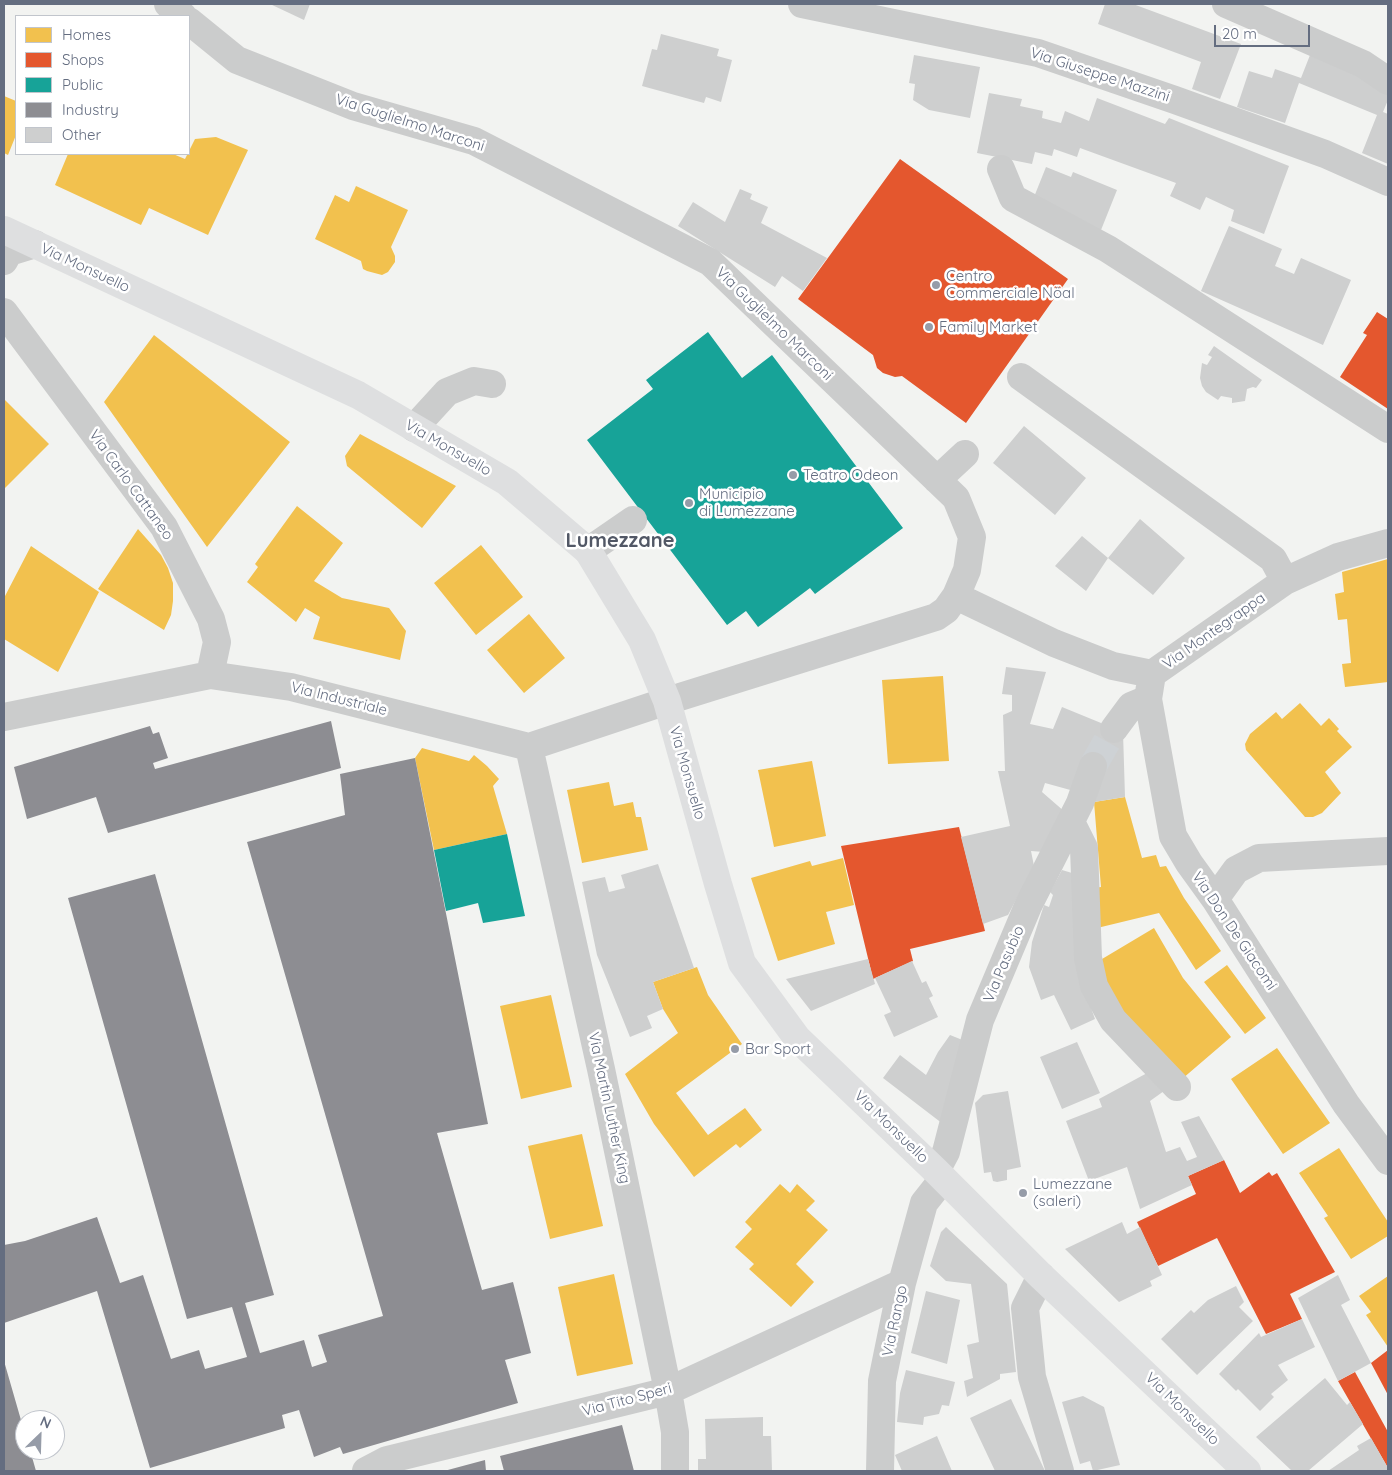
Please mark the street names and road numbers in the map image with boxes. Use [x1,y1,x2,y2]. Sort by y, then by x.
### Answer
street label: Via Giuseppe Mazzini [1028,44,1172,106]
street label: Via Guglielmo Marconi [333,90,487,156]
street label: Via Monsuello [38,239,132,297]
street label: Via Guglielmo Marconi [712,263,836,385]
street label: Via Monsuello [402,416,494,480]
street label: Via Carlo Cattaneo [85,426,177,544]
street label: Via Montegrappa [1159,589,1269,673]
street label: Via Industriale [289,678,389,720]
street label: Via Monsuello [665,724,709,822]
street label: Via Don De Giacomi [1188,868,1280,994]
street label: Via Pasubio [980,923,1028,1005]
street label: Via Martin Luther King [584,1031,634,1185]
street label: Via Monsuello [850,1087,932,1167]
street label: Via Rango [879,1284,911,1358]
street label: Via Monsuello [1141,1369,1223,1449]
street label: Via Tito Speri [580,1379,674,1421]

